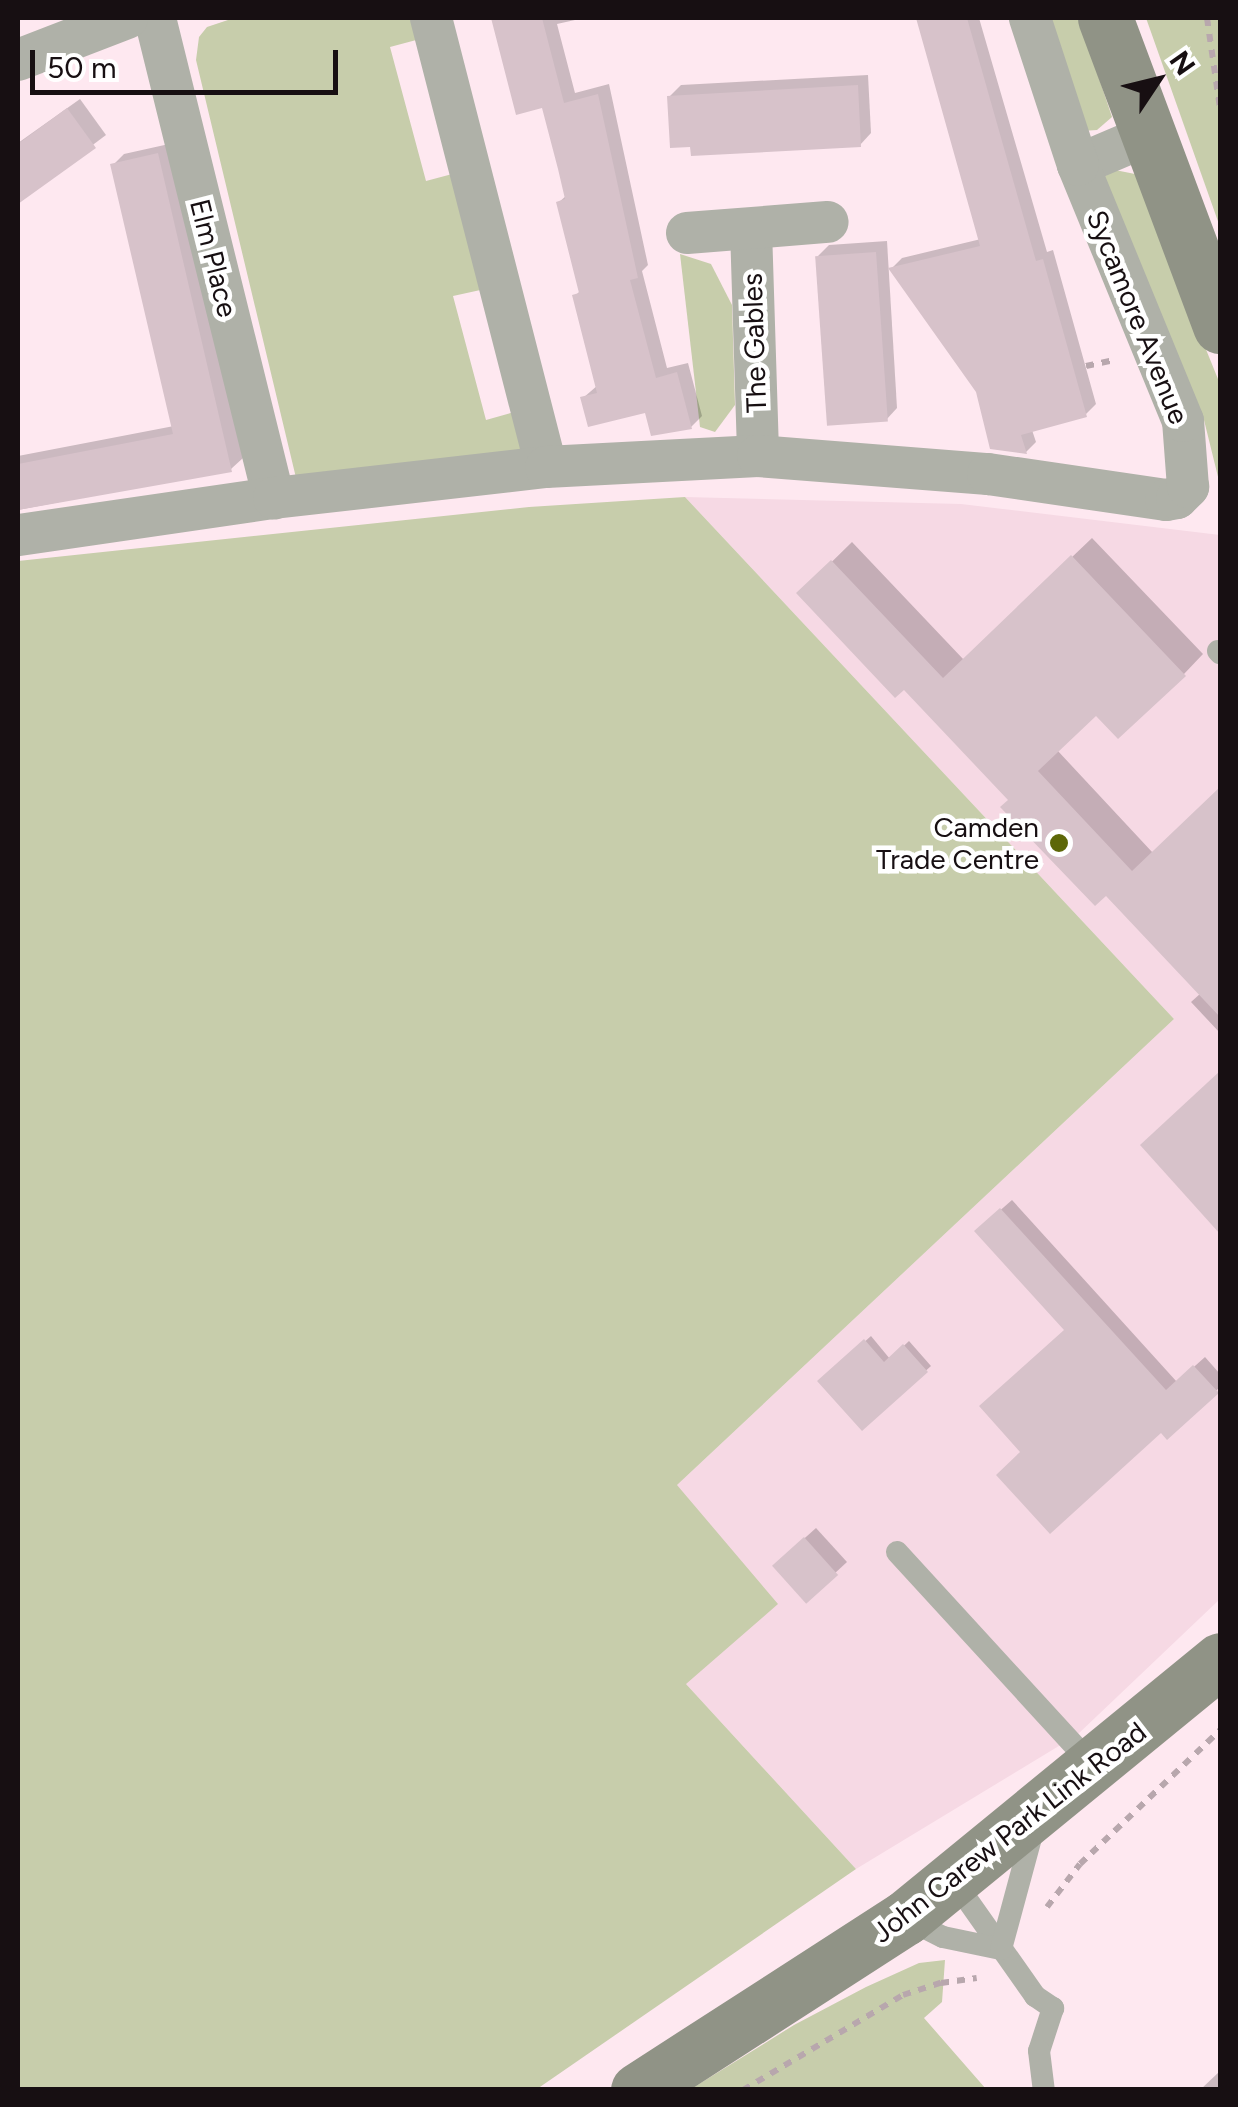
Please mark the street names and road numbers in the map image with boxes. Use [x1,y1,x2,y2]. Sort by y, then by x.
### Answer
street label: Elm Place [183,195,245,321]
street label: Sycamore Avenue [1080,205,1196,429]
street label: The Gables [735,273,773,413]
street label: John Carew Park Link Road [865,1715,1153,1949]

